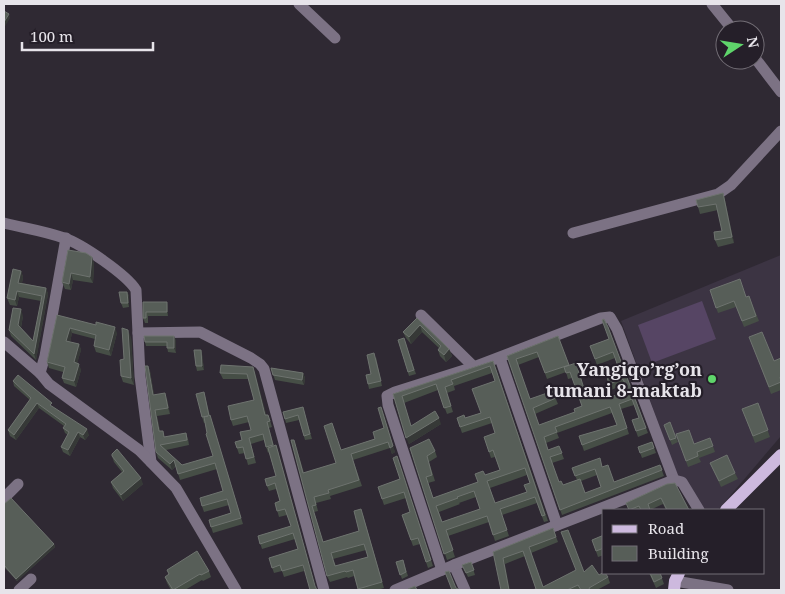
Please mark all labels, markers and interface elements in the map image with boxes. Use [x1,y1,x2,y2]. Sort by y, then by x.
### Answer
scale bar [22,20,154,52]
north arrow [715,20,765,70]
text: 100 m [30,26,73,46]
text: N [743,35,764,50]
place label: Yangiqo’rg’on tumani 8-maktab [546,357,702,402]
marker: Yangiqo’rg’on tumani 8-maktab [706,373,718,385]
legend [602,509,765,574]
text: Road [648,518,684,538]
text: Building [648,543,709,563]

